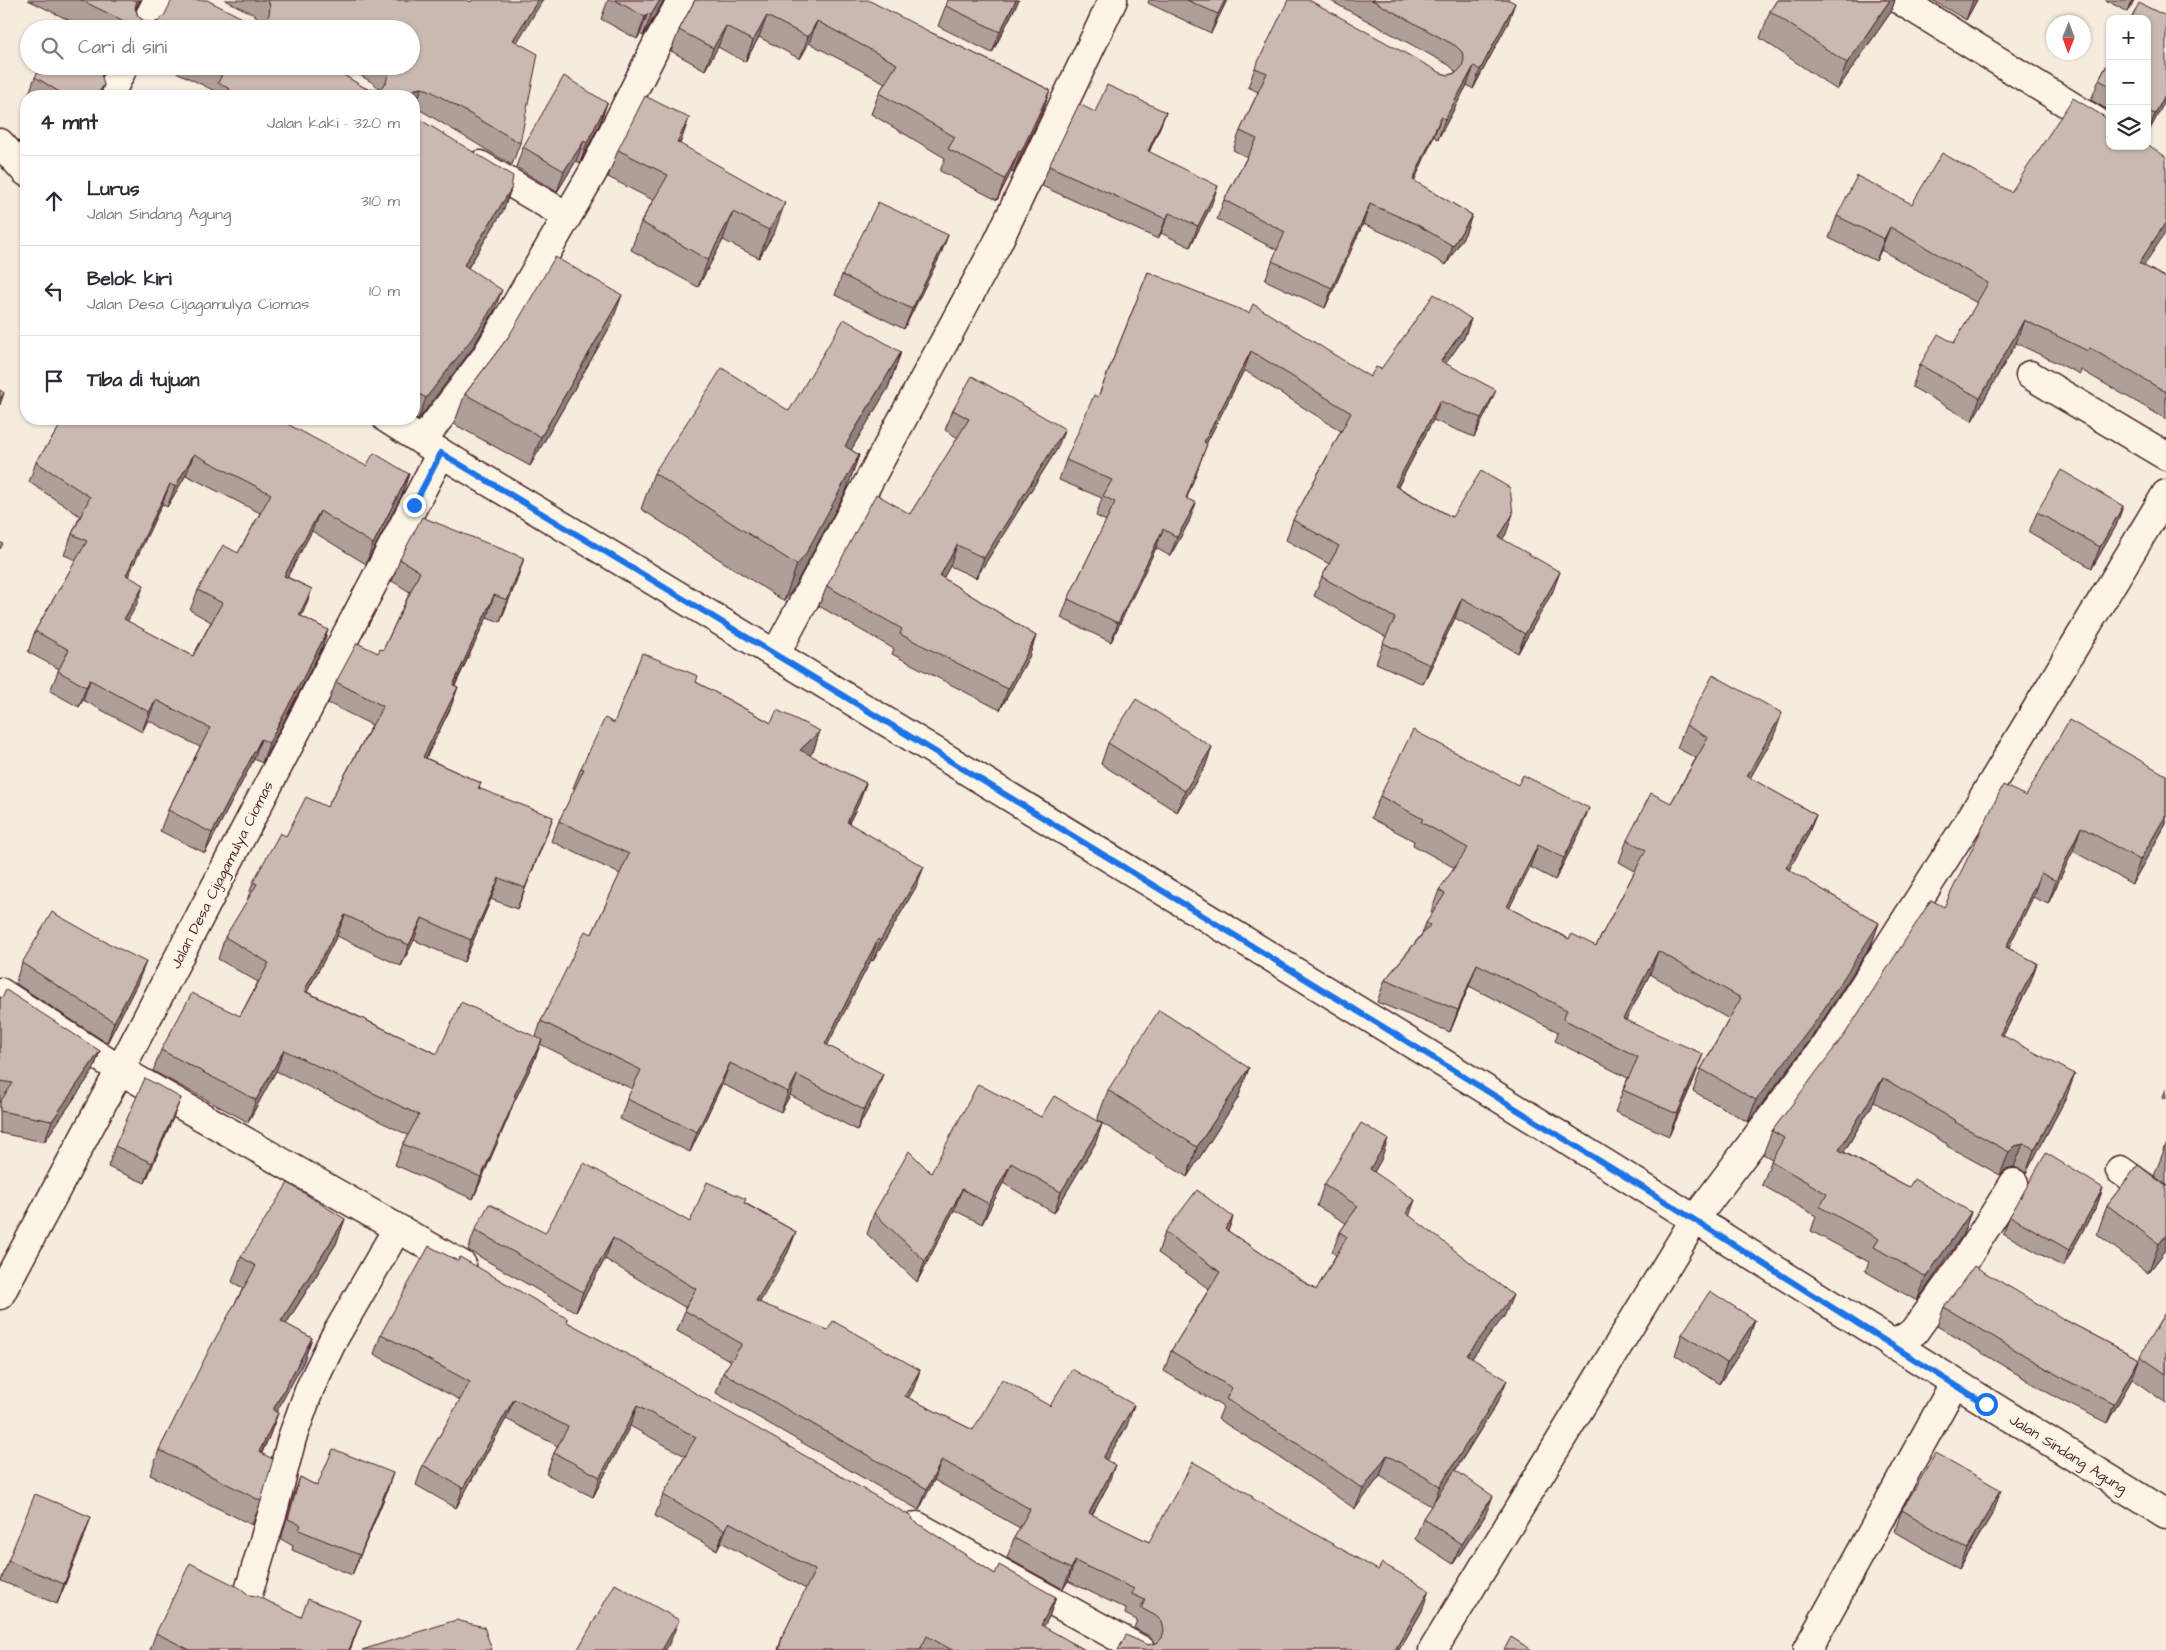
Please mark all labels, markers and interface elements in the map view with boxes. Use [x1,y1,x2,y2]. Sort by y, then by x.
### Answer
north arrow [2046,15,2091,60]
map controls [2106,15,2151,150]
button: + [2106,15,2151,60]
search box [20,20,420,75]
icon: search [38,34,66,62]
text: Cari di sini [78,34,167,61]
button: − [2106,60,2151,105]
button: layers [2106,105,2151,150]
text: 4 mnt [40,108,98,137]
text: Jalan kaki · 320 m [267,112,400,134]
text: Lurus [87,176,139,203]
icon: ahead [40,187,68,215]
text: 310 m [361,190,400,212]
text: Jalan Sindang Agung [87,203,231,225]
text: Belok kiri [87,266,172,293]
icon: left [40,277,68,305]
text: 10 m [369,280,400,302]
text: Jalan Desa Cijagamulya Ciomas [87,293,309,315]
icon: arrive [40,367,68,395]
text: Tiba di tujuan [87,367,199,394]
route end [403,494,426,517]
street label: Jalan Desa Cijagamulya Ciomas [165,777,280,973]
route start [1975,1393,1998,1416]
street label: Jalan Sindang Agung [2005,1409,2131,1500]

